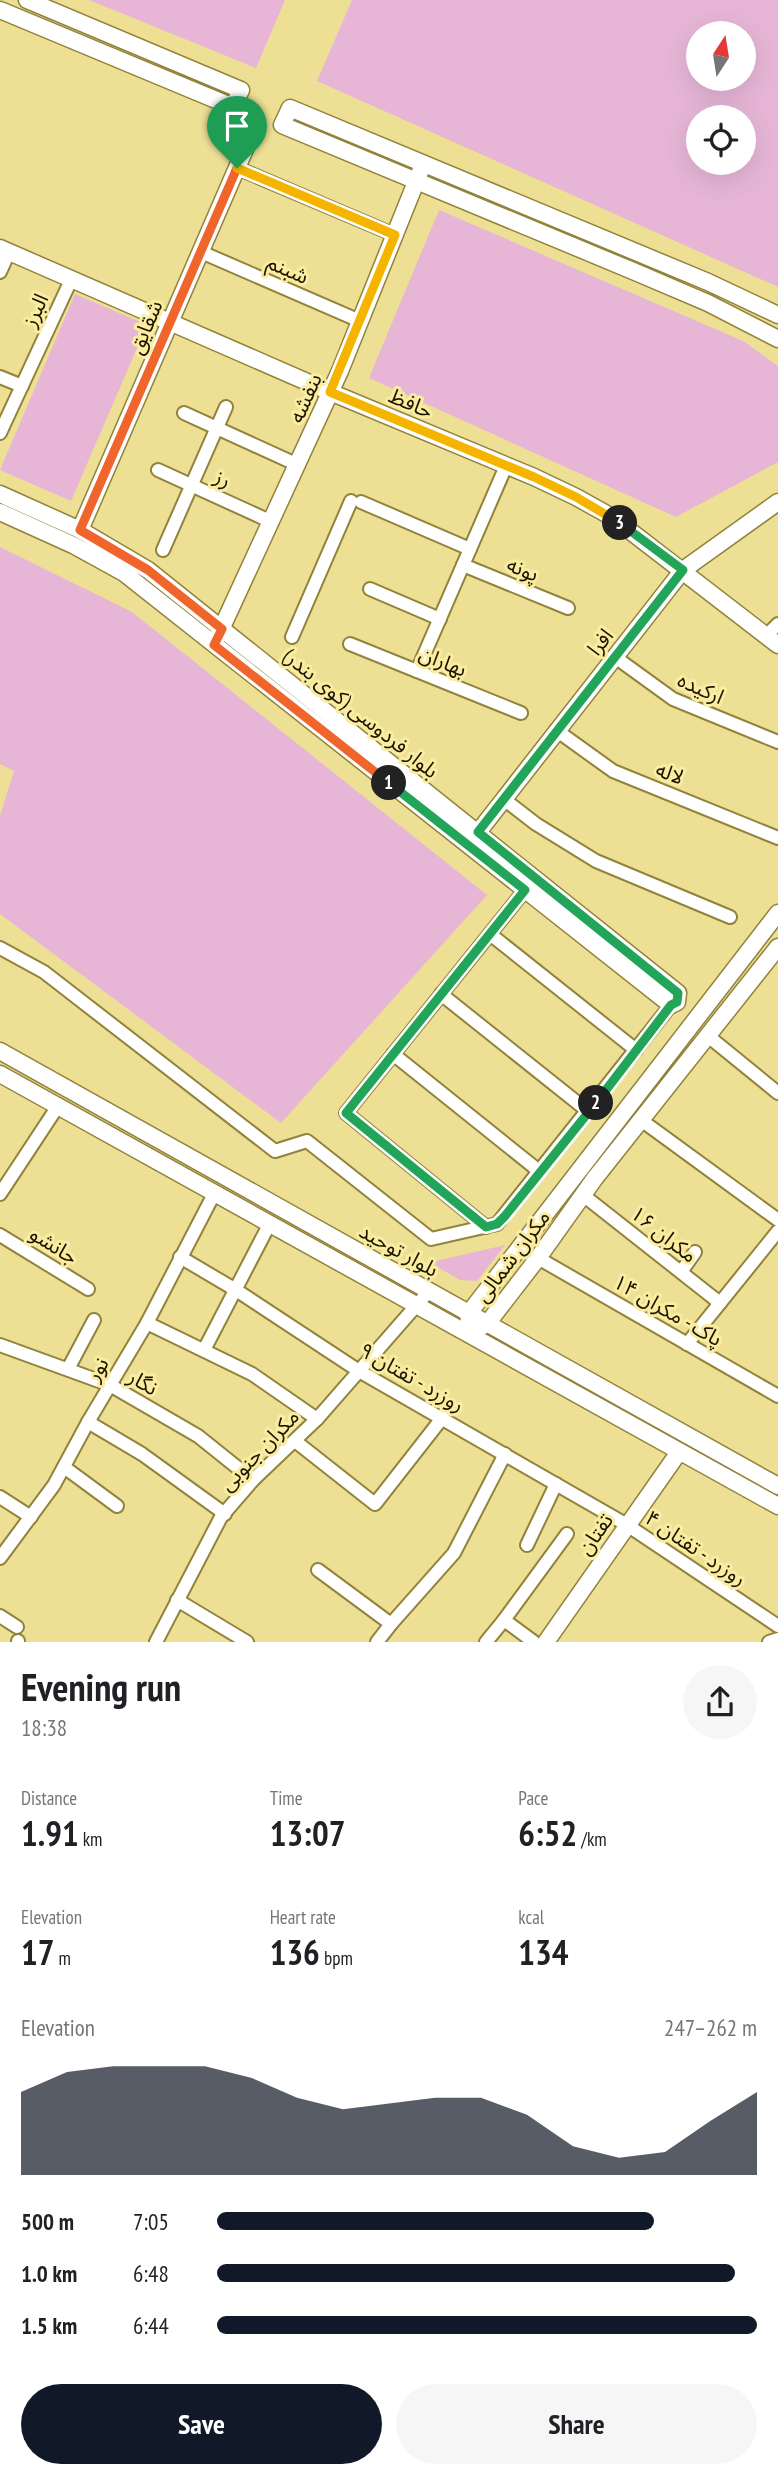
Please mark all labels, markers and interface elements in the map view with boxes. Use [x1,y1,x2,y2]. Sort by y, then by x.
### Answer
north arrow [686,21,756,91]
map controls [686,21,756,175]
pin [207,96,267,168]
button: locate [686,105,756,175]
icon: arrive [218,107,256,145]
street label: شبنم [262,248,313,292]
street label: البرز [15,289,54,332]
street label: شقایق [122,296,168,358]
street label: بنفشه [282,369,328,427]
street label: حافظ [385,382,437,424]
street label: رز [209,462,236,493]
pin: 3 [602,505,638,540]
text: 3 [615,510,624,534]
street label: پونه [503,550,543,588]
street label: افرا [581,623,619,661]
street label: بهاران [415,639,471,683]
street label: بلوار فردوسی (کوی بندر) [278,642,444,784]
street label: ارکیده [674,666,728,710]
street label: لاله [652,755,688,791]
pin: 1 [372,766,406,800]
text: 1 [384,770,393,794]
pin: 2 [578,1086,614,1120]
text: 2 [591,1090,600,1114]
street label: مکران ۱۶ [625,1200,703,1268]
street label: مکران شمالی [468,1204,556,1308]
street label: بلوار توحید [355,1217,443,1283]
street label: جانشو [25,1220,83,1270]
street label: پاک - مکران ۱۴ [609,1268,727,1352]
street label: روزرد - تفتان ۹ [355,1336,469,1418]
street label: نور [79,1352,115,1387]
street label: نگار [122,1362,163,1401]
street label: مکران جنوبی [213,1403,305,1497]
street label: روزرد - تفتان ۴ [640,1504,752,1592]
street label: تفتان [571,1508,619,1560]
text: Evening run [21,1662,181,1711]
button: share [683,1665,757,1739]
text: 18:38 [21,1713,67,1742]
text: Distance [21,1786,77,1810]
text: Time [270,1786,303,1810]
text: Pace [518,1786,548,1810]
text: 1.91 [21,1810,79,1856]
text: 13:07 [270,1810,345,1856]
text: 6:52 [518,1810,577,1856]
text: km [79,1827,102,1851]
text: /km [577,1827,607,1851]
text: Elevation [21,1905,82,1929]
text: Heart rate [270,1905,336,1929]
text: kcal [518,1905,544,1929]
text: 17 [21,1929,54,1975]
text: 136 [270,1929,320,1975]
text: 134 [518,1929,569,1975]
text: m [54,1946,71,1970]
text: bpm [320,1946,353,1970]
text: Elevation [21,2013,95,2042]
text: 247–262 m [664,2013,757,2042]
text: 500 m [21,2207,74,2236]
text: 7:05 [133,2207,169,2236]
text: 1.0 km [21,2259,77,2288]
text: 6:48 [133,2259,169,2288]
text: 1.5 km [21,2311,77,2340]
text: 6:44 [133,2311,169,2340]
button: Save [21,2384,382,2464]
button: Share [396,2384,757,2464]

